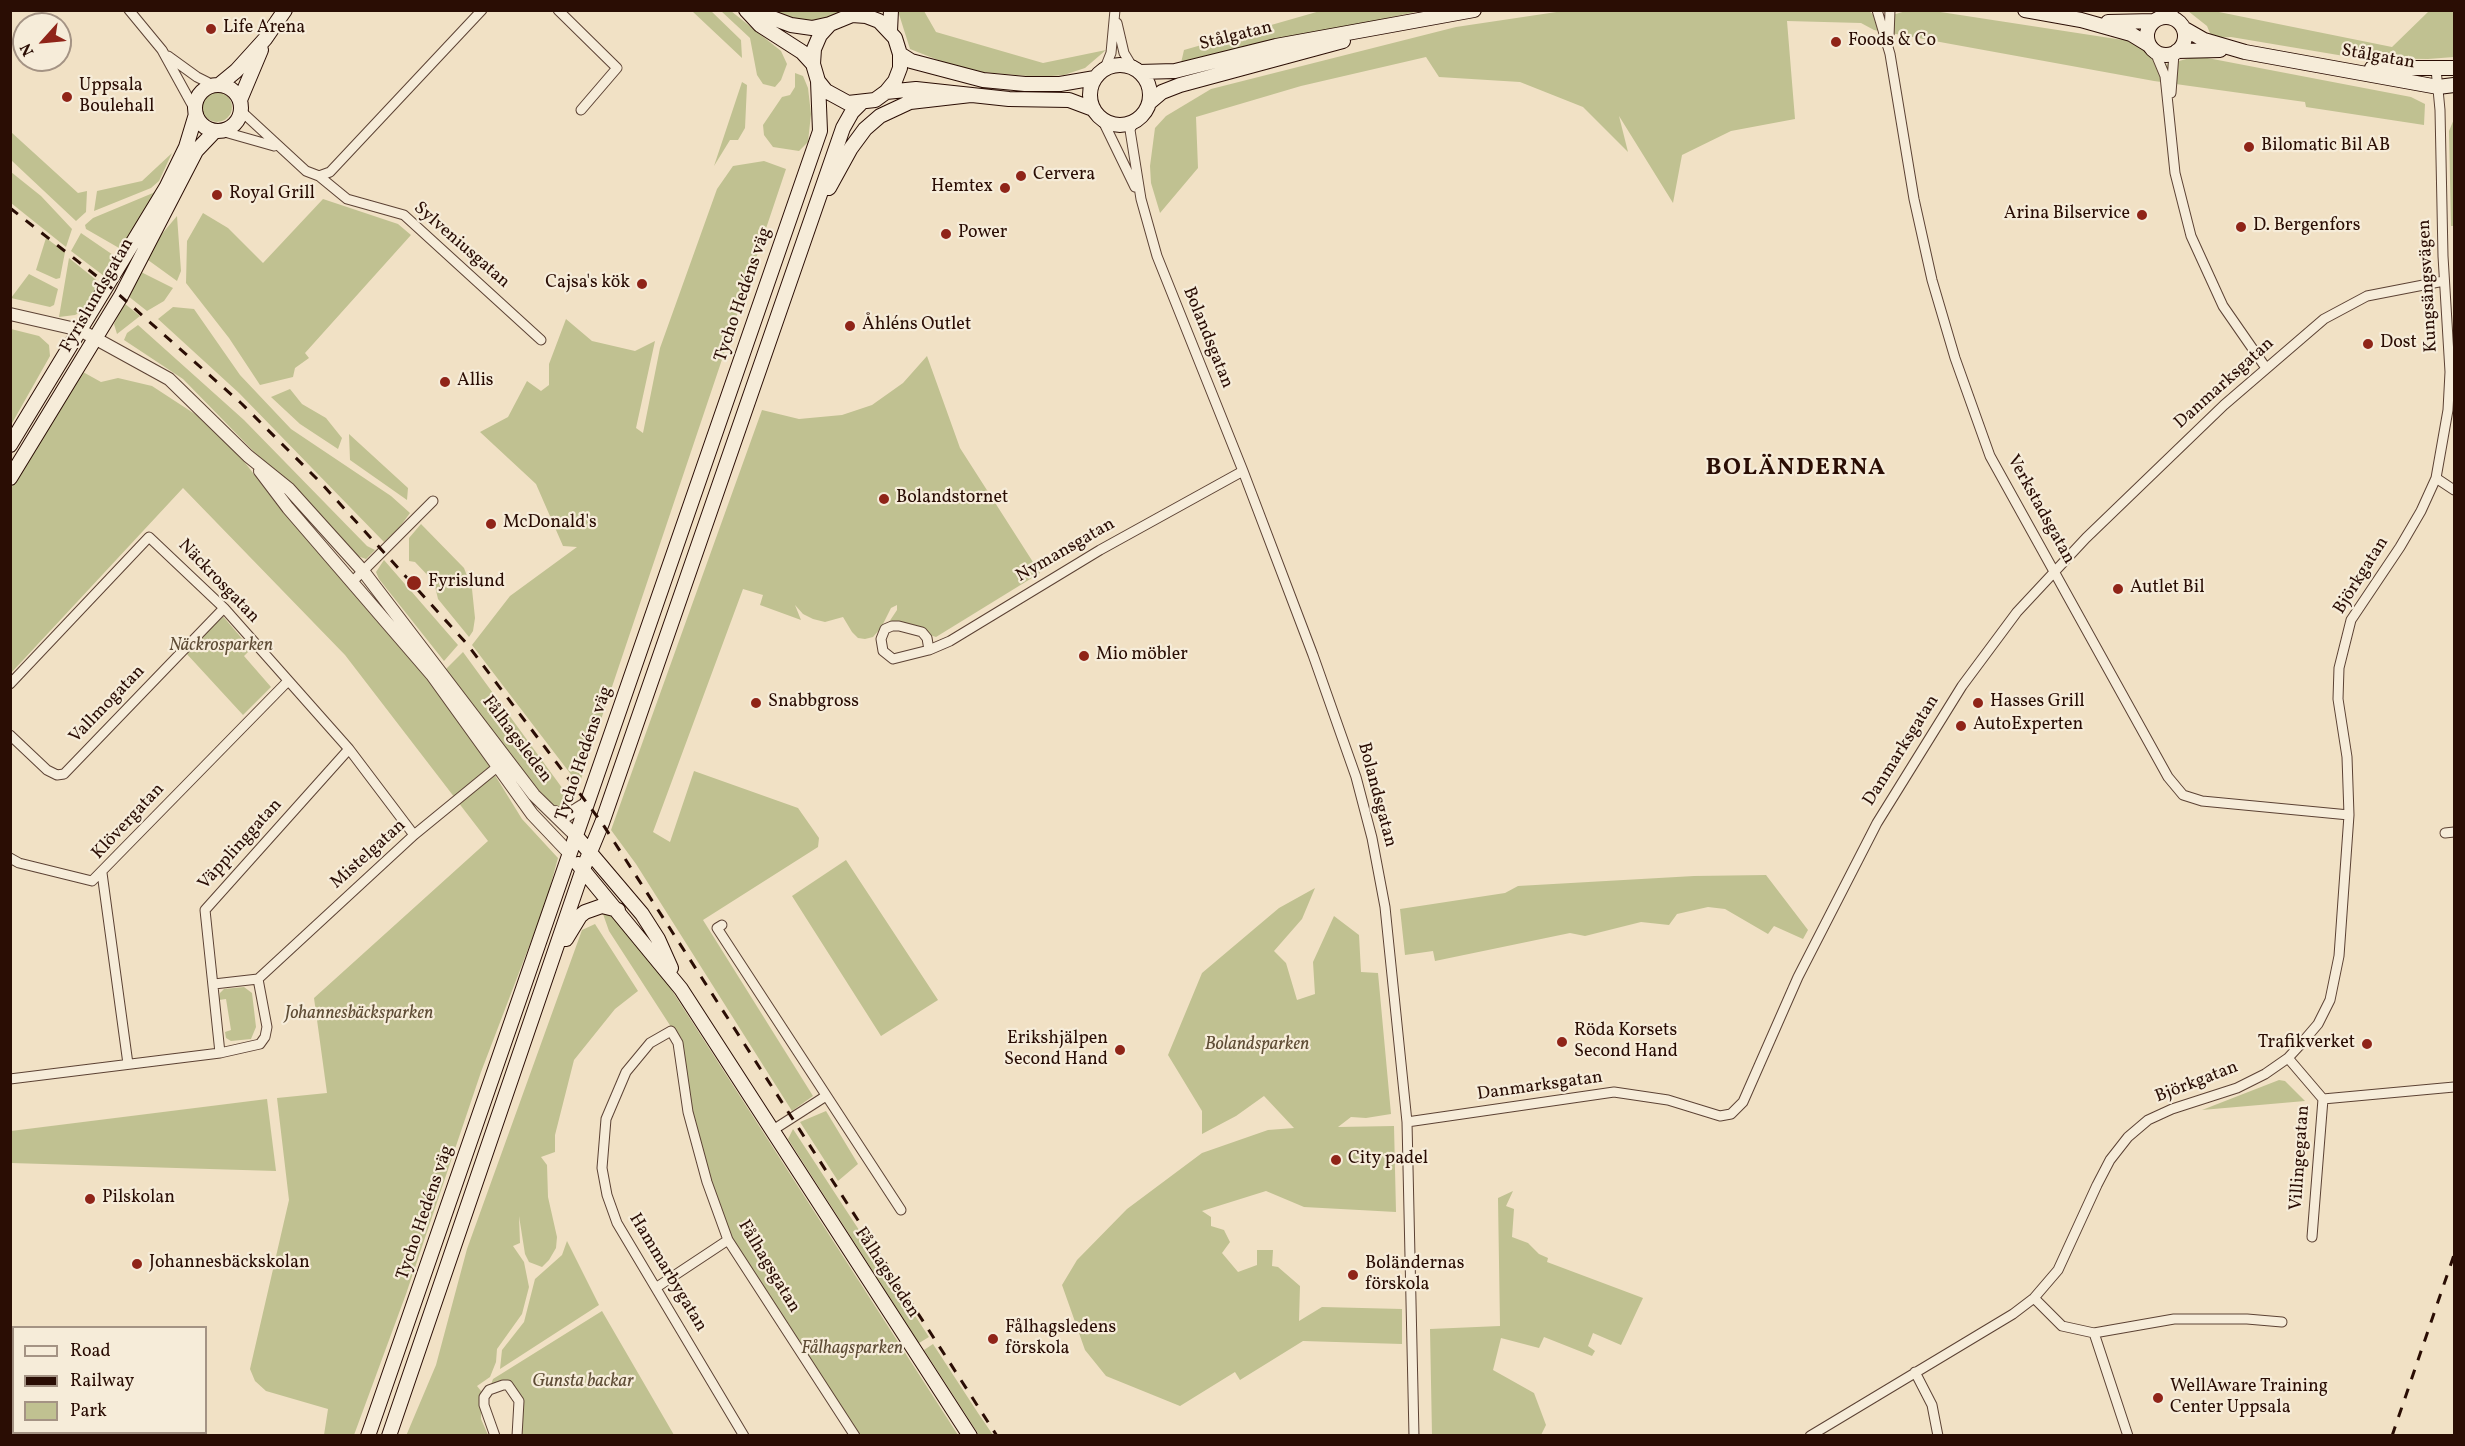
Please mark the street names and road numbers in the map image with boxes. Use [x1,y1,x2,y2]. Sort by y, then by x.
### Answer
street label: Stålgatan [1197,18,1275,56]
street label: Stålgatan [2339,41,2417,75]
street label: Sylveniusgatan [408,198,514,294]
street label: Kungsängsvägen [2415,219,2443,353]
street label: Tycho Hedéns väg [711,225,777,365]
street label: Fyrislundsgatan [57,235,139,357]
street label: Bolandsgatan [1177,284,1237,392]
street label: Danmarksgatan [2171,334,2279,434]
street label: Verkstadsgatan [2001,452,2079,568]
street label: Nymansgatan [1013,514,1119,588]
street label: Björkgatan [2330,533,2394,619]
street label: Näckrosgatan [173,535,263,629]
street label: Vallmogatan [66,662,150,748]
street label: Tycho Hedéns väg [552,684,618,824]
street label: Fålhagsleden [476,692,556,788]
street label: Danmarksgatan [1859,692,1945,810]
street label: Bolandsgatan [1352,740,1400,850]
street label: Klövergatan [88,779,170,865]
street label: Väpplinggatan [194,795,288,895]
street label: Mistelgatan [327,816,411,894]
street label: Björkgatan [2152,1057,2242,1109]
street label: Danmarksgatan [1476,1067,1604,1107]
street label: Villingegatan [2287,1105,2315,1211]
street label: Tycho Hedéns väg [393,1143,459,1283]
street label: Hammarbygatan [623,1210,711,1336]
street label: Fålhagsgatan [732,1217,804,1317]
street label: Fålhagsleden [849,1224,923,1322]

